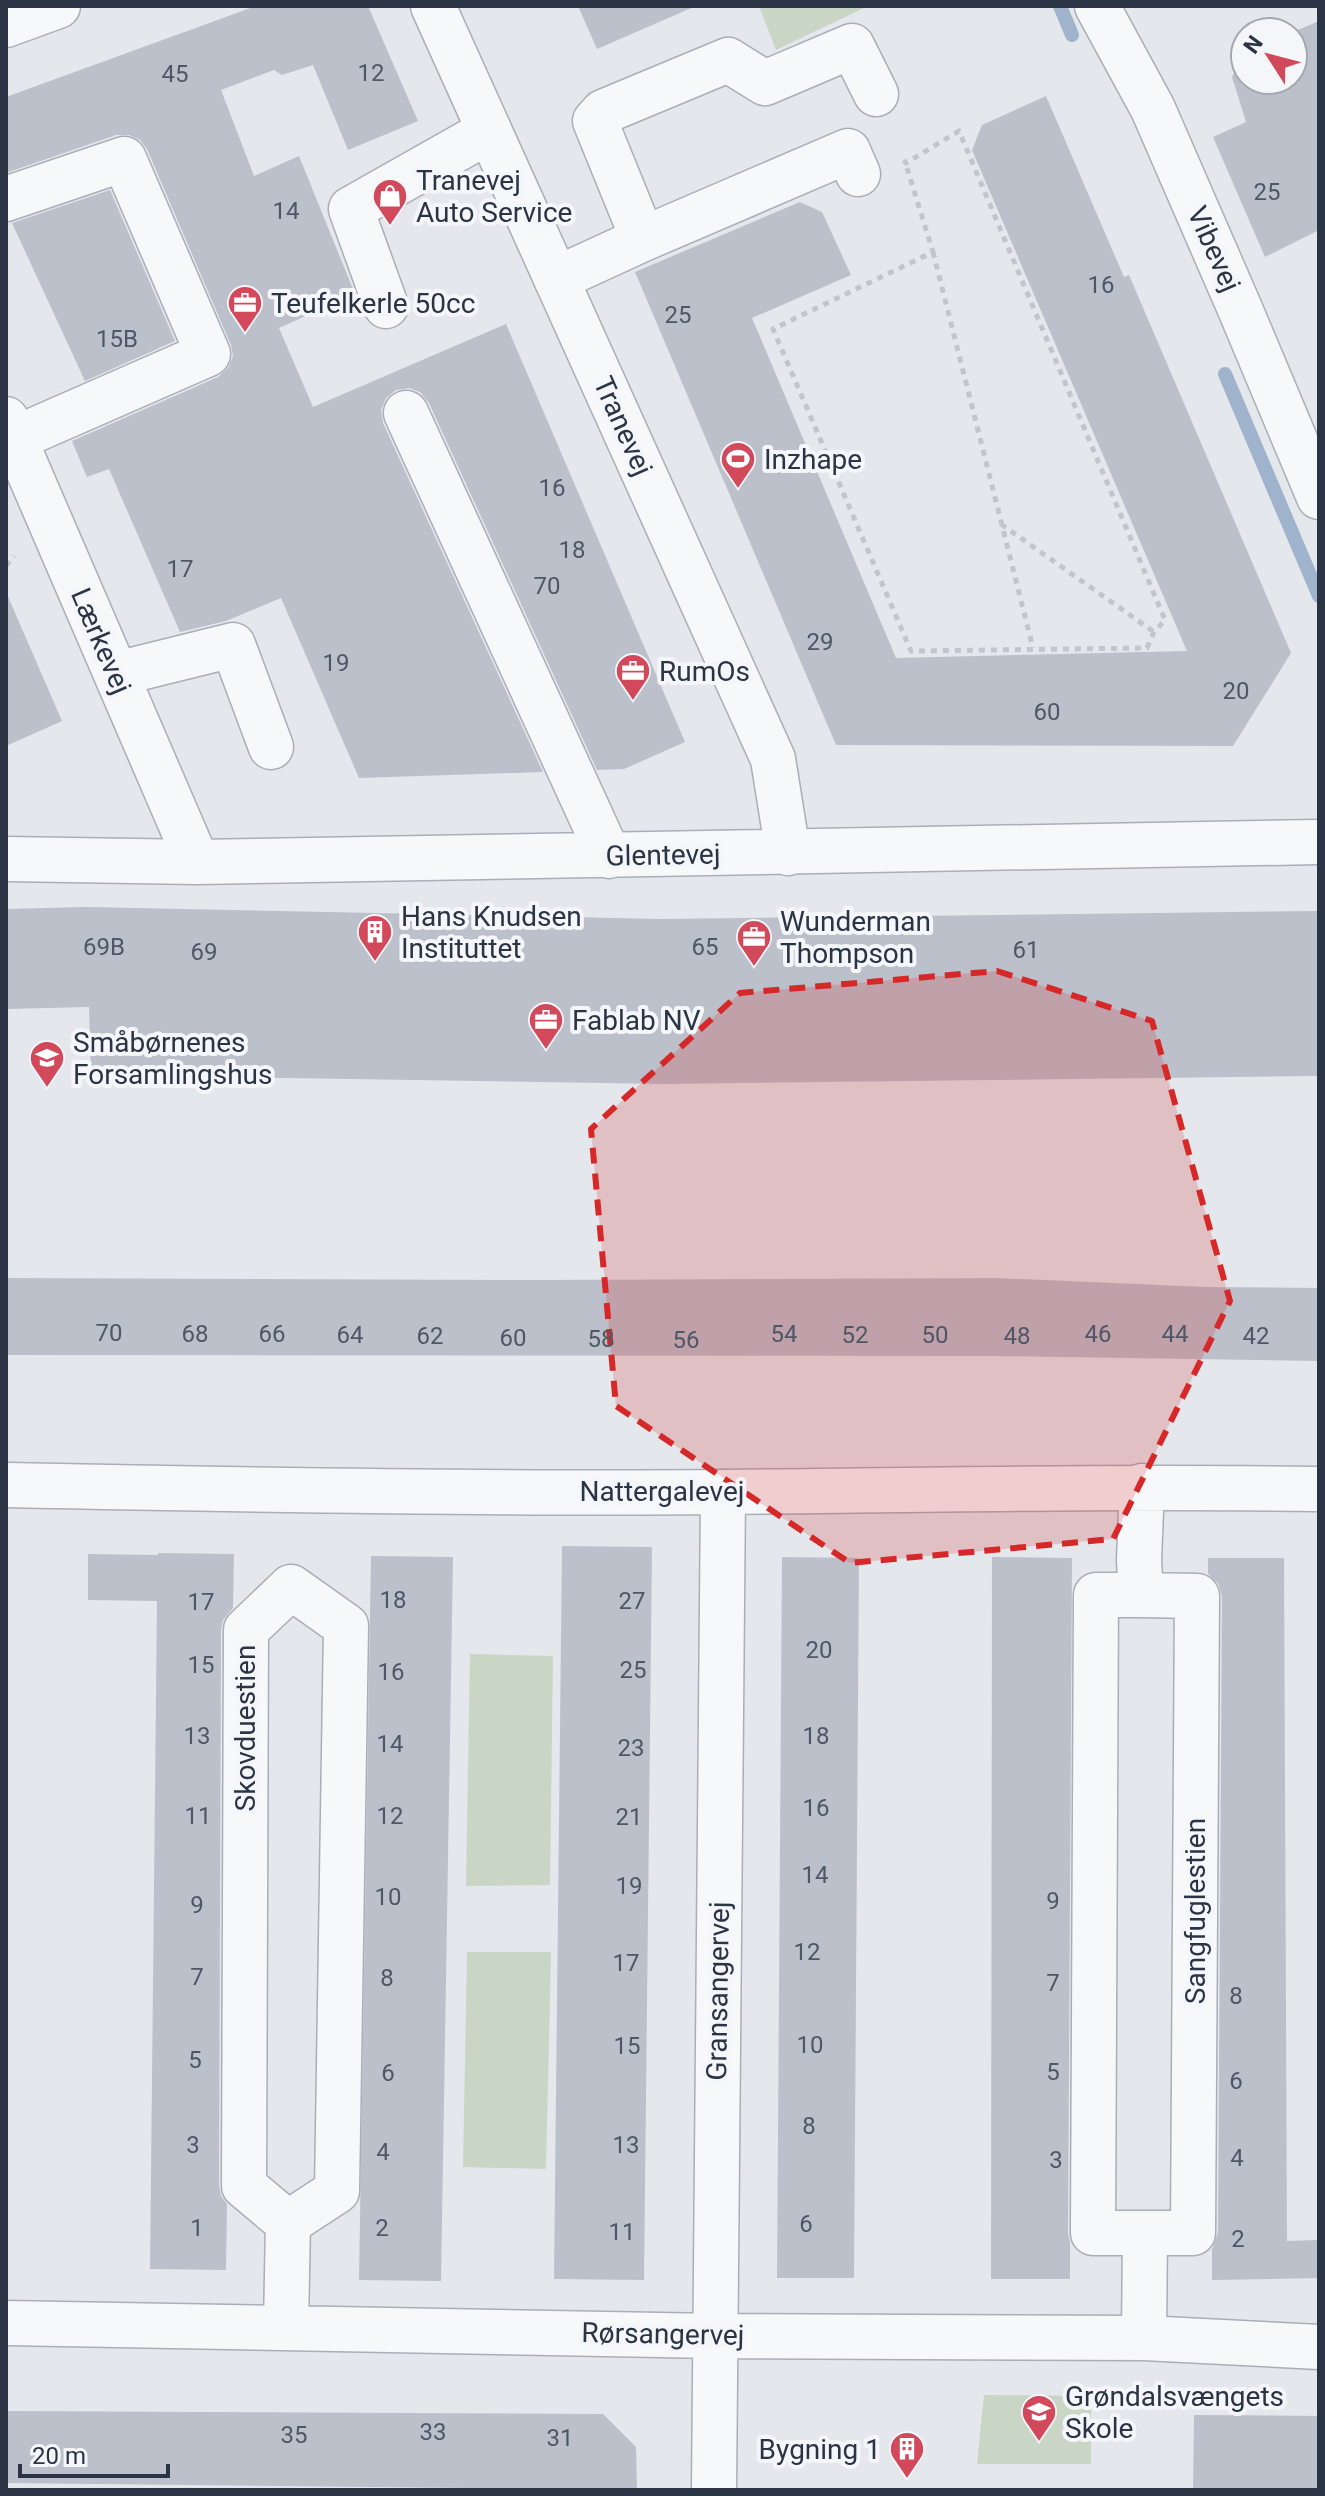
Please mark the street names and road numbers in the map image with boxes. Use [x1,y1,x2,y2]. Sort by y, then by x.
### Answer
street label: Vibevej [1181,201,1247,297]
street label: Tranevej [587,371,659,481]
street label: Lærkevej [64,583,138,699]
street label: Glentevej [605,837,721,873]
street label: Nattergalevej [580,1475,744,1508]
street label: Skovduestien [229,1645,262,1811]
street label: Sangfuglestien [1179,1818,1212,2004]
street label: Gransangervej [700,1901,736,2081]
street label: Rørsangervej [581,2316,745,2352]

